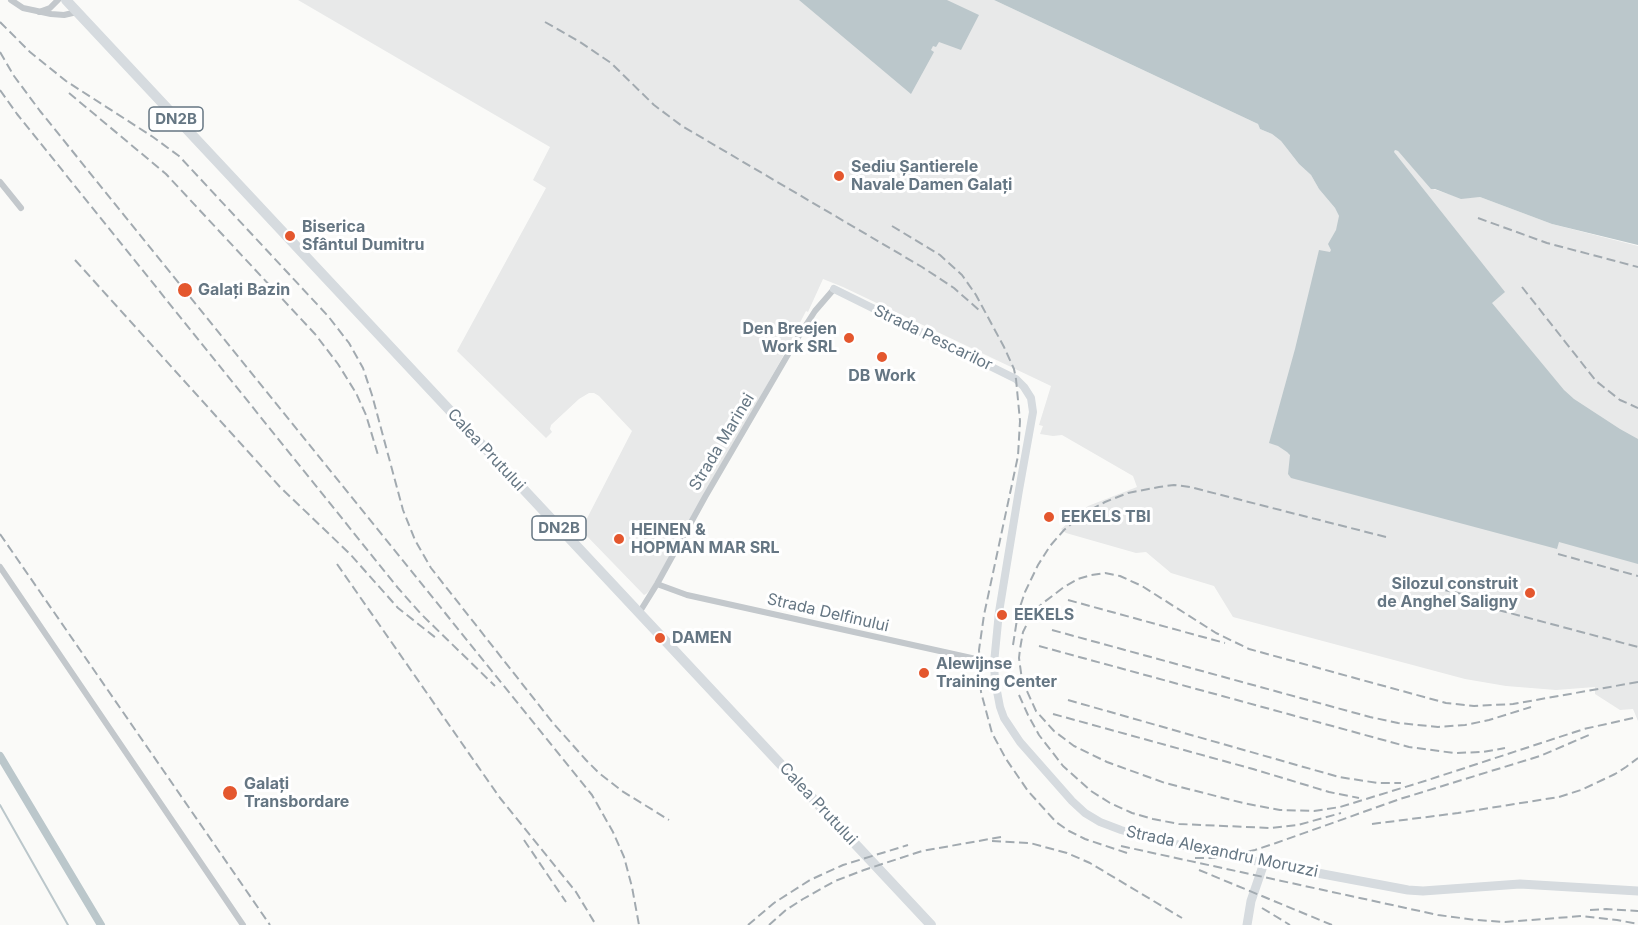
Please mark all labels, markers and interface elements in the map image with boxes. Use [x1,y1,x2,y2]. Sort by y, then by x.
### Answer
road number: DN2B [149,107,203,131]
place label: Sediu Șantierele Navale Damen Galați [851,157,1012,195]
marker: Sediu Șantierele Navale Damen Galați [832,169,846,183]
place label: Biserica Sfântul Dumitru [302,217,425,255]
marker: Biserica Sfântul Dumitru [283,229,297,243]
place label: Galați Bazin [198,280,290,300]
marker: Galați Bazin [176,281,194,299]
street label: Strada Pescarilor [871,301,995,375]
place label: Den Breejen Work SRL [743,319,837,357]
marker: Den Breejen Work SRL [842,331,856,345]
marker: DB Work [875,350,889,364]
place label: DB Work [848,366,916,386]
street label: Strada Marinei [685,390,759,494]
street label: Calea Prutului [443,405,529,495]
place label: EEKELS TBI [1061,507,1151,527]
marker: EEKELS TBI [1042,510,1056,524]
road number: DN2B [532,516,586,540]
place label: HEINEN & HOPMAN MAR SRL [631,520,780,558]
marker: HEINEN & HOPMAN MAR SRL [612,532,626,546]
place label: Silozul construit de Anghel Saligny [1377,574,1518,612]
marker: Silozul construit de Anghel Saligny [1523,586,1537,600]
street label: Strada Delfinului [765,590,891,636]
place label: EEKELS [1014,605,1074,625]
marker: EEKELS [995,608,1009,622]
place label: DAMEN [672,628,732,648]
marker: DAMEN [653,631,667,645]
place label: Alewijnse Training Center [936,654,1057,692]
marker: Alewijnse Training Center [917,666,931,680]
street label: Calea Prutului [775,759,861,849]
place label: Galați Transbordare [244,774,349,812]
marker: Galați Transbordare [221,784,239,802]
street label: Strada Alexandru Moruzzi [1124,822,1320,882]

